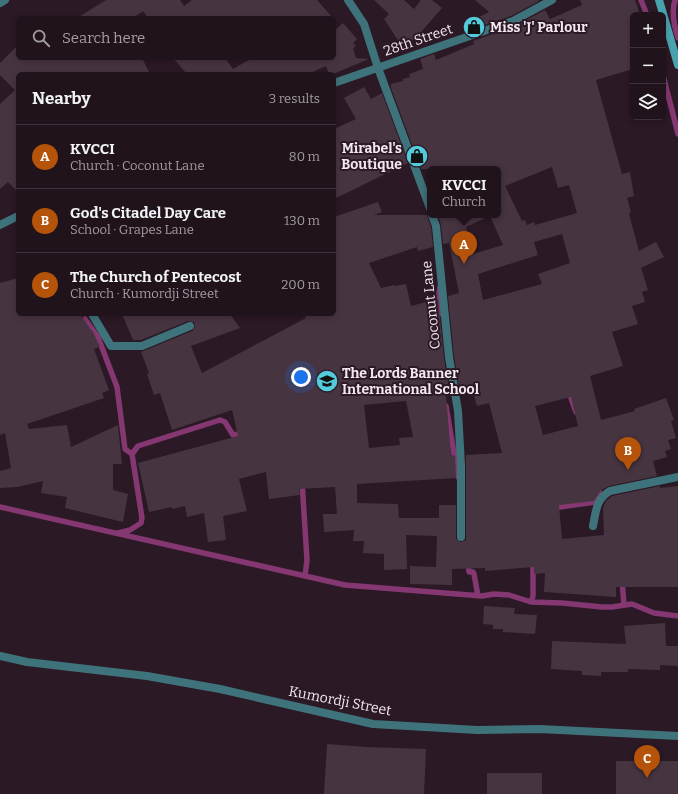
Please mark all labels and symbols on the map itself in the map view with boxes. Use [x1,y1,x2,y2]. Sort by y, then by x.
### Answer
shop icon: Miss 'J' Parlour [461,14,487,40]
place label: Miss 'J' Parlour [490,19,588,36]
street label: 28th Street [381,20,455,60]
place label: Mirabel's Boutique [341,140,402,173]
shop icon: Mirabel's Boutique [404,143,430,169]
pin: A [451,231,477,264]
street label: Coconut Lane [418,260,444,350]
place label: The Lords Banner International School [342,365,480,398]
your location [291,367,311,387]
school or university icon: The Lords Banner International School [314,368,340,394]
pin: B [615,437,641,470]
street label: Kumordji Street [287,683,393,719]
pin: C [634,745,660,778]

